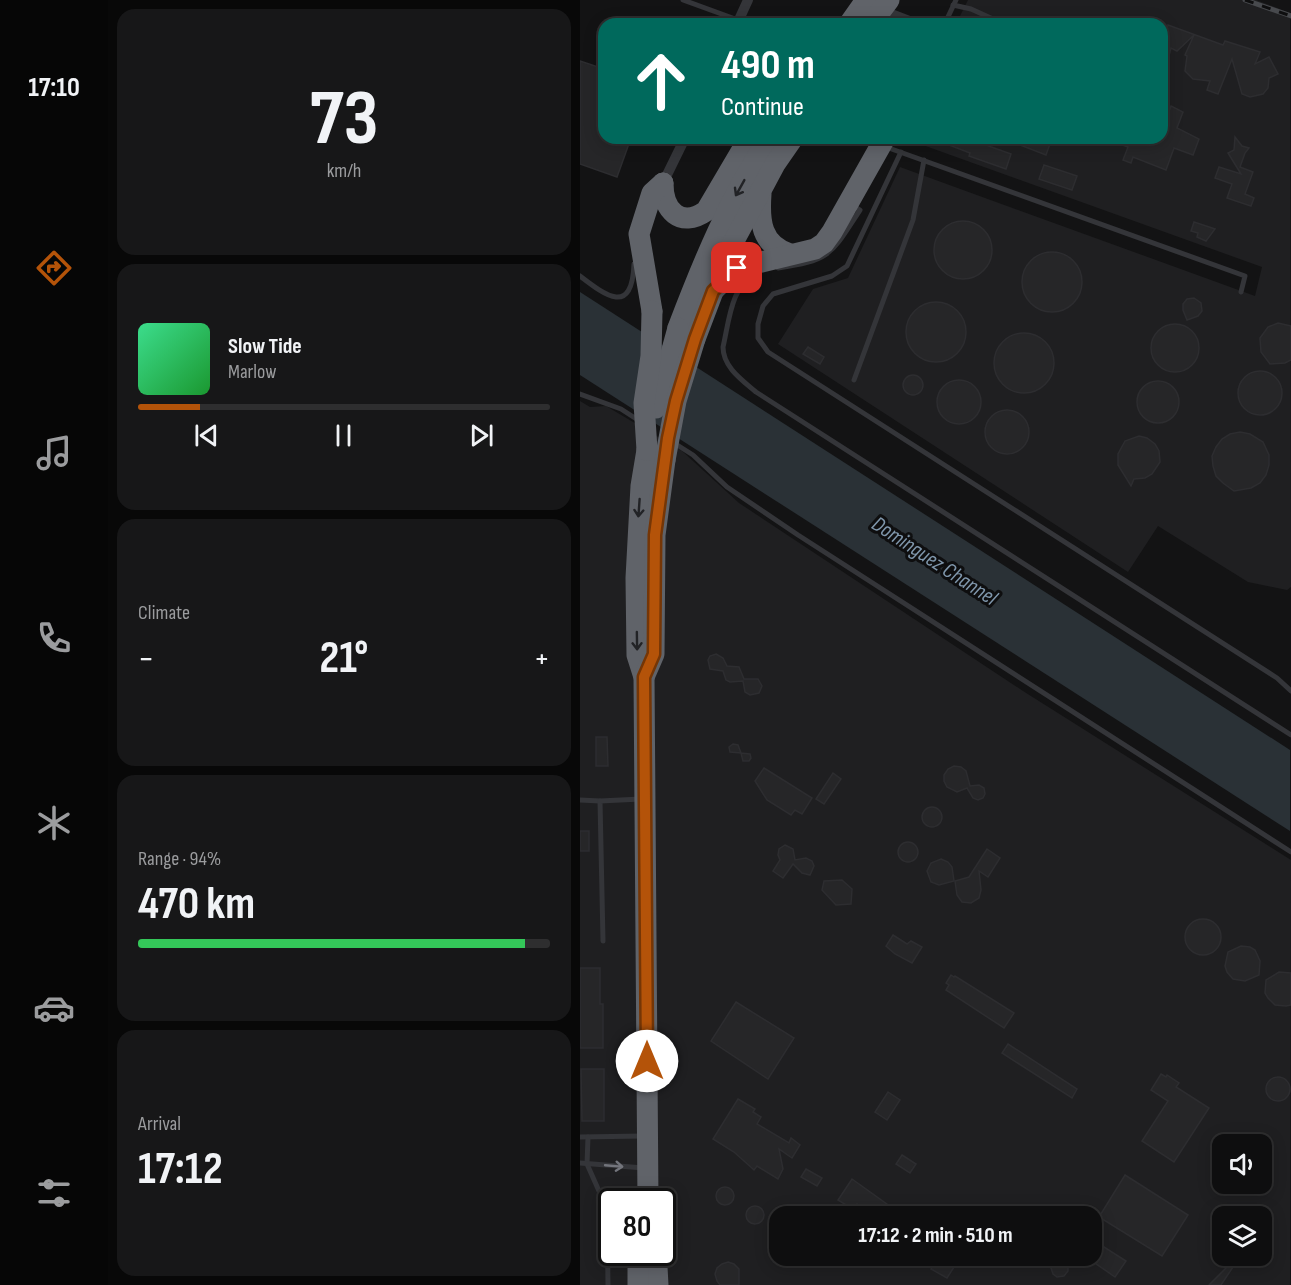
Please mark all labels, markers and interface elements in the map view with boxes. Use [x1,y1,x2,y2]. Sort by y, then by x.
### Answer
text: 490 m [721,40,815,91]
icon: ahead [622,42,700,120]
text: 17:10 [28,72,80,104]
text: 73 [310,73,379,166]
text: Continue [721,91,804,123]
text: km/h [327,159,361,183]
one-way arrow [734,179,745,197]
pin [711,242,762,293]
icon: directions [33,247,75,289]
icon: arrive [720,251,753,284]
text: Slow Tide [228,333,302,360]
text: Marlow [228,360,276,384]
icon: previous [190,419,223,452]
icon: pause [327,419,360,452]
icon: next [465,419,498,452]
icon: music [33,432,75,474]
one-way arrow [633,497,644,517]
water label: Dominguez Channel [866,511,1003,612]
text: Climate [138,601,190,625]
icon: phone [33,617,75,659]
text: 21° [320,631,368,686]
one-way arrow [631,631,643,651]
text: − [138,639,154,679]
text: + [534,639,550,679]
icon: climate [33,802,75,844]
text: Range · 94% [138,847,221,871]
text: 470 km [138,877,255,932]
icon: car [33,987,75,1029]
position arrow [615,1029,679,1093]
text: Arrival [138,1112,181,1136]
map controls [1212,1134,1272,1266]
button: sound [1212,1134,1272,1194]
text: 17:12 [138,1142,223,1197]
one-way arrow [603,1161,623,1172]
icon: filters [33,1172,75,1214]
speed limit sign: 80 [598,1188,676,1266]
button: layers [1212,1206,1272,1266]
text: 17:12 · 2 min · 510 m [858,1222,1013,1249]

